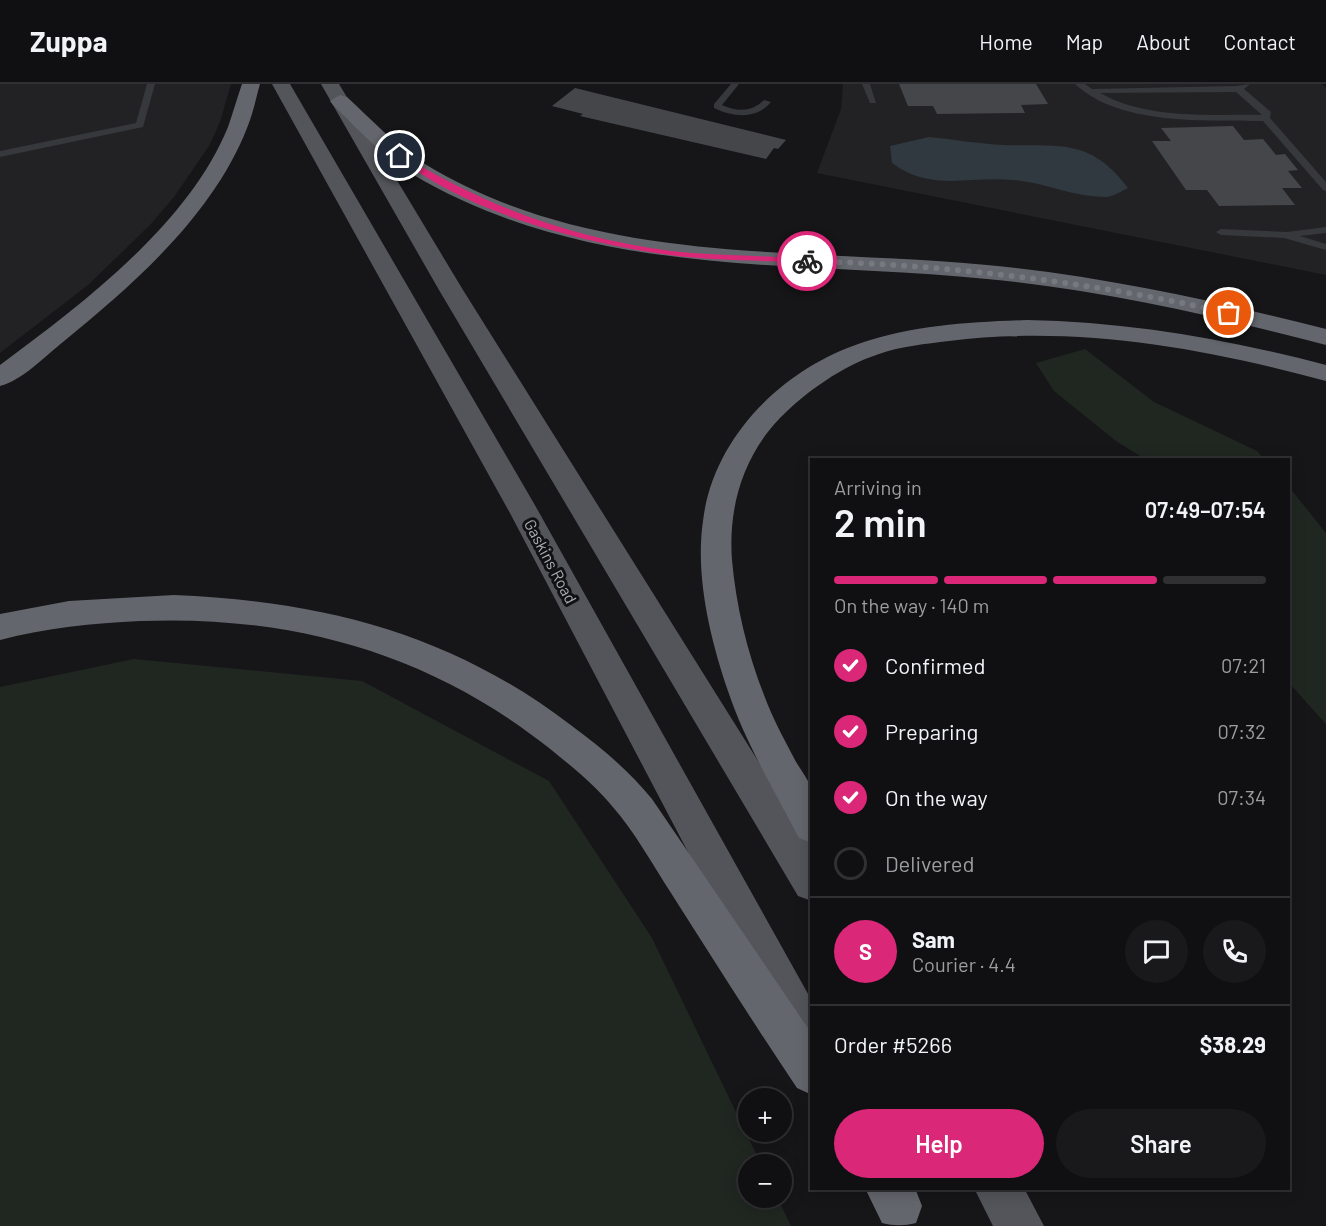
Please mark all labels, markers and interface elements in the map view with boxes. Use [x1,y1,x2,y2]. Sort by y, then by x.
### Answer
text: Zuppa [30,24,107,58]
text: Home [979,29,1033,54]
text: Map [1066,29,1103,54]
text: About [1136,29,1191,54]
text: Contact [1224,29,1296,54]
pin [374,130,425,181]
icon: home [383,139,416,172]
courier [777,231,837,291]
icon: bike [791,245,824,278]
pin [1203,287,1254,338]
icon: bag [1212,296,1245,329]
text: Arriving in [834,475,922,499]
text: 07:49–07:54 [1145,496,1266,522]
text: 2 min [834,498,927,545]
street label: Gaskins Road [521,516,581,606]
text: On the way · 140 m [834,593,989,617]
icon: check [834,649,867,682]
text: Confirmed [885,652,985,678]
text: 07:21 [1221,653,1266,677]
icon: check [834,715,867,748]
text: Preparing [885,718,978,744]
text: 07:32 [1217,719,1266,743]
icon: check [834,781,867,814]
text: On the way [885,784,988,810]
text: 07:34 [1217,785,1266,809]
text: Delivered [885,850,974,876]
button: chat [1125,920,1188,983]
button: phone [1203,920,1266,983]
text: Sam [912,926,955,952]
text: S [859,938,872,964]
text: Courier · 4.4 [912,952,1016,976]
text: Order #5266 [834,1031,952,1057]
text: $38.29 [1200,1031,1266,1057]
map controls [738,1088,792,1208]
button: + [738,1088,792,1142]
button: Help [834,1109,1044,1178]
button: Share [1056,1109,1266,1178]
button: − [738,1154,792,1208]

